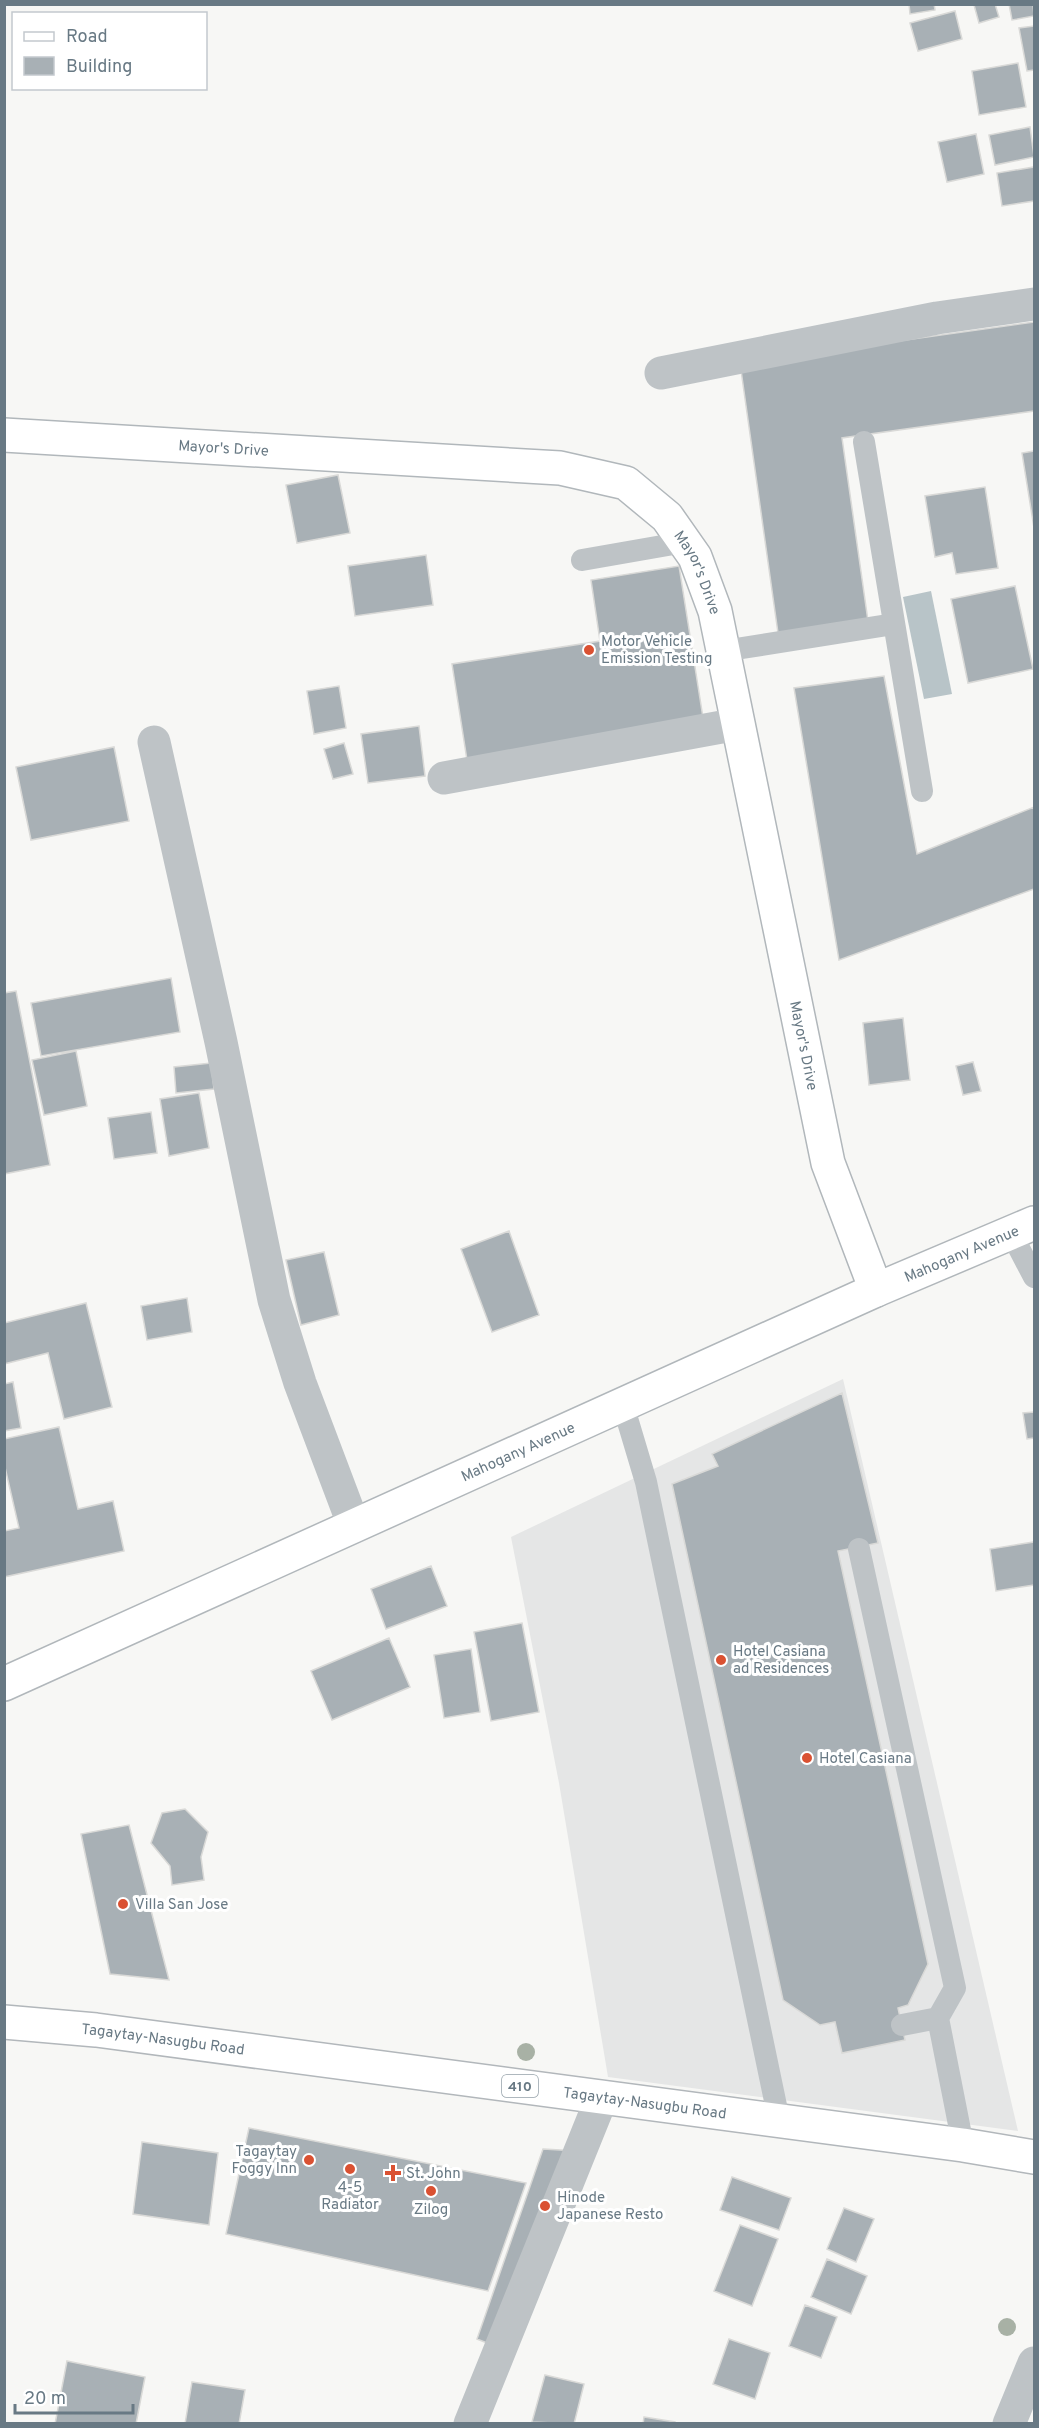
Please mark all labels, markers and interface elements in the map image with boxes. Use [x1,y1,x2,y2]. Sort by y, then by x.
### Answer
legend [12,12,207,90]
text: Road [66,26,108,49]
text: Building [66,56,132,79]
street label: Mayor's Drive [178,437,269,462]
street label: Mayor's Drive [669,528,724,618]
place label: Motor Vehicle Emission Testing [601,633,712,669]
marker: Motor Vehicle Emission Testing [582,643,596,657]
street label: Mayor's Drive [784,1000,821,1092]
street label: Mahogany Avenue [902,1222,1023,1288]
street label: Mahogany Avenue [459,1419,579,1487]
place label: Hotel Casiana ad Residences [733,1643,829,1679]
marker: Hotel Casiana ad Residences [714,1653,728,1667]
place label: Hotel Casiana [819,1750,912,1769]
marker: Hotel Casiana [800,1751,814,1765]
place label: Villa San Jose [135,1896,228,1915]
marker: Villa San Jose [116,1897,130,1911]
street label: Tagaytay-Nasugbu Road [80,2021,246,2061]
road number: 410 [502,2075,538,2097]
street label: Tagaytay-Nasugbu Road [562,2084,727,2125]
place label: Tagaytay Foggy Inn [231,2143,297,2179]
marker: Tagaytay Foggy Inn [302,2153,316,2167]
marker: 4-5 Radiator [343,2162,357,2176]
marker: St. John [384,2164,402,2182]
place label: St. John [406,2165,461,2184]
place label: 4-5 Radiator [321,2179,379,2215]
marker: Zilog [424,2184,438,2198]
place label: Hinode Japanese Resto [557,2189,663,2225]
marker: Hinode Japanese Resto [538,2199,552,2213]
place label: Zilog [414,2201,448,2220]
scale bar [15,2377,134,2415]
text: 20 m [24,2388,66,2411]

